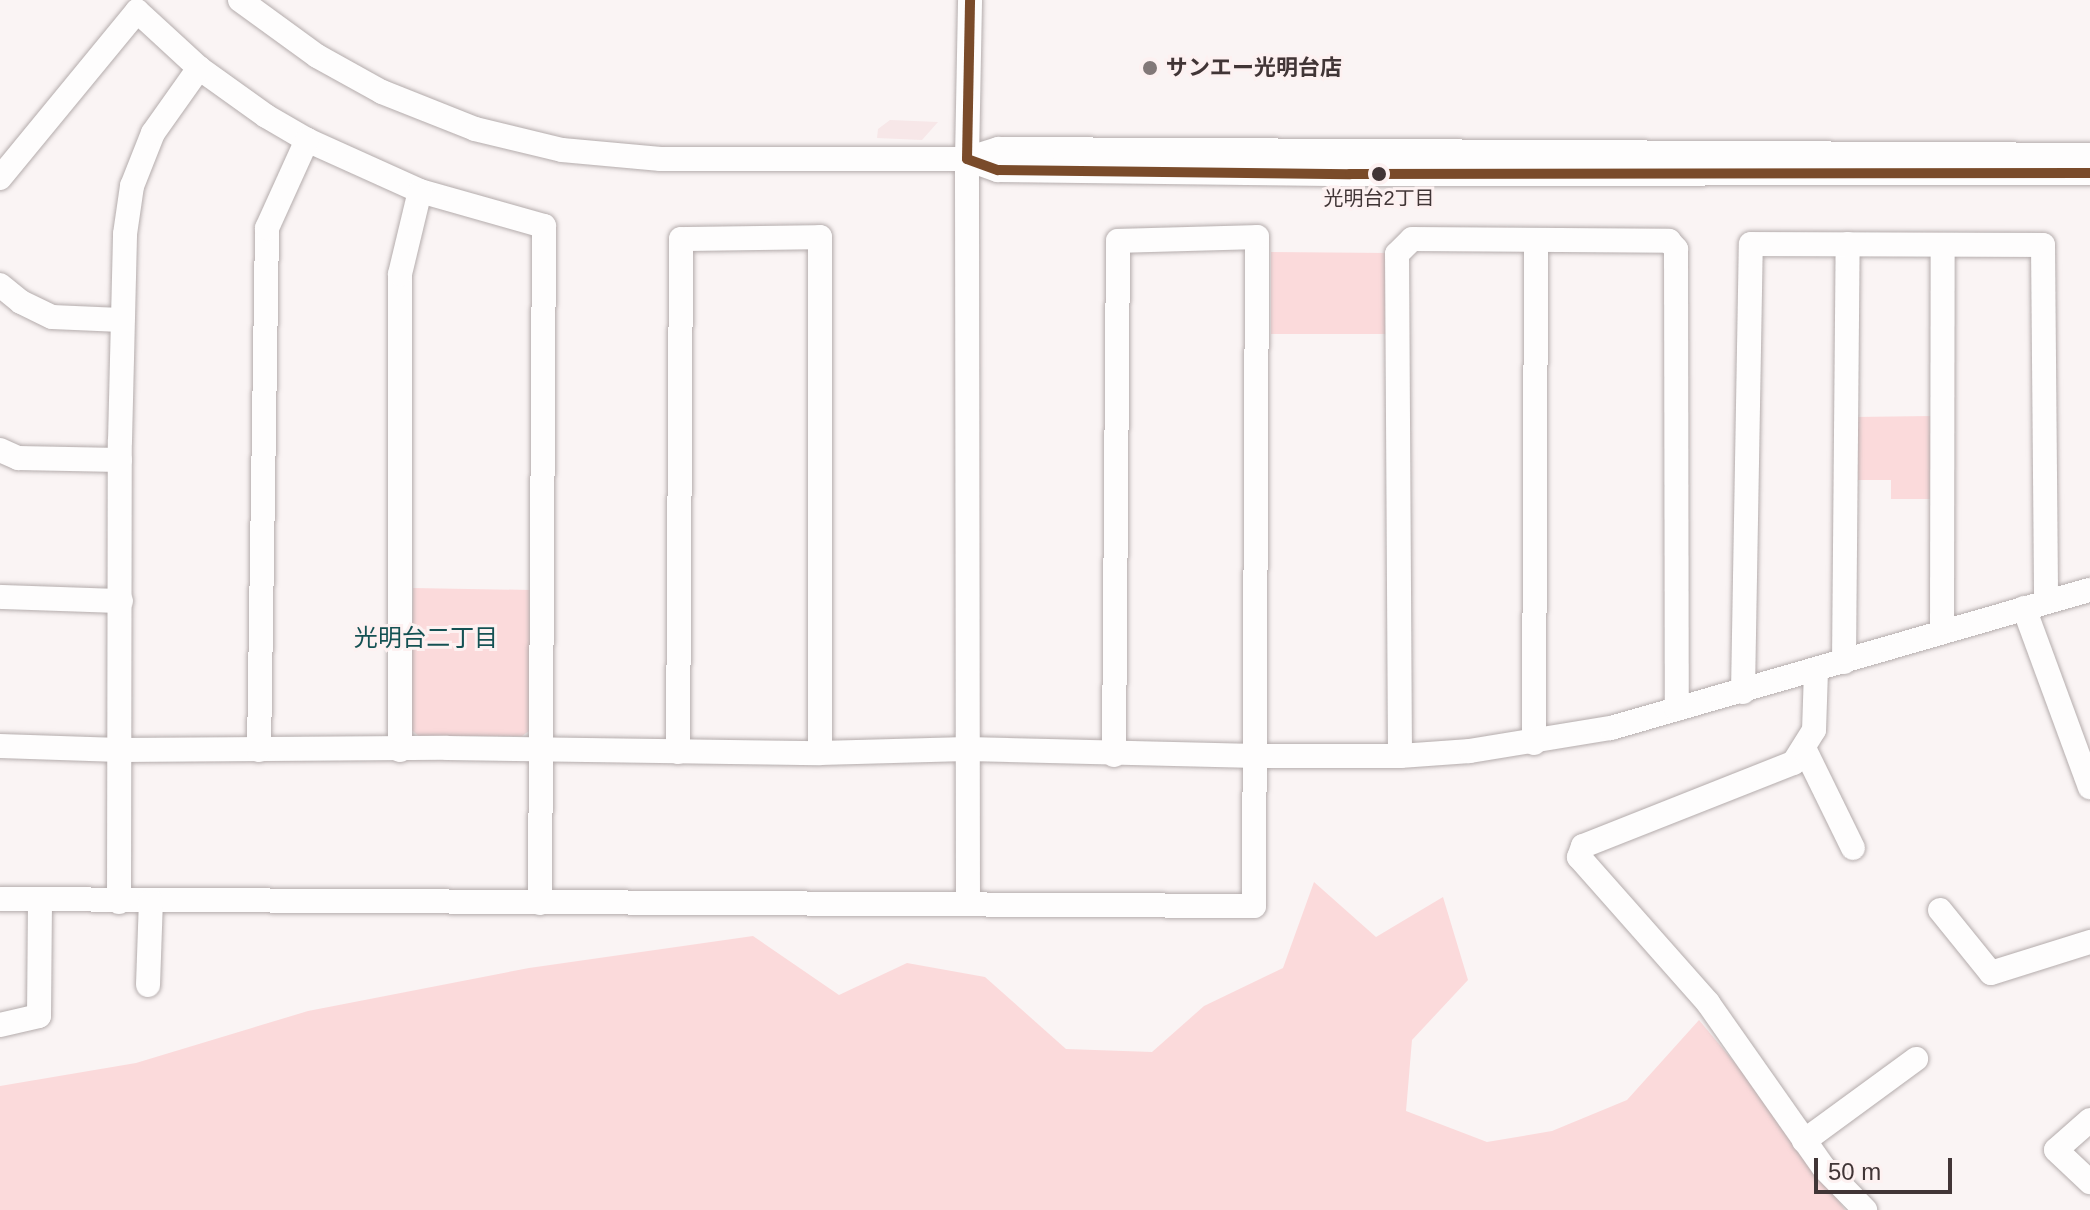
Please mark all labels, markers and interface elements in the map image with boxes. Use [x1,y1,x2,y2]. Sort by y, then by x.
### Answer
place label: サンエー光明台店 [1166,55,1342,81]
marker: サンエー光明台店 [1141,59,1159,77]
marker: 光明台2丁目 [1371,166,1387,182]
place label: 光明台2丁目 [1323,186,1435,210]
district label: 光明台二丁目 [354,624,498,652]
scale bar [1818,1142,1956,1192]
text: 50 m [1828,1158,1881,1185]

